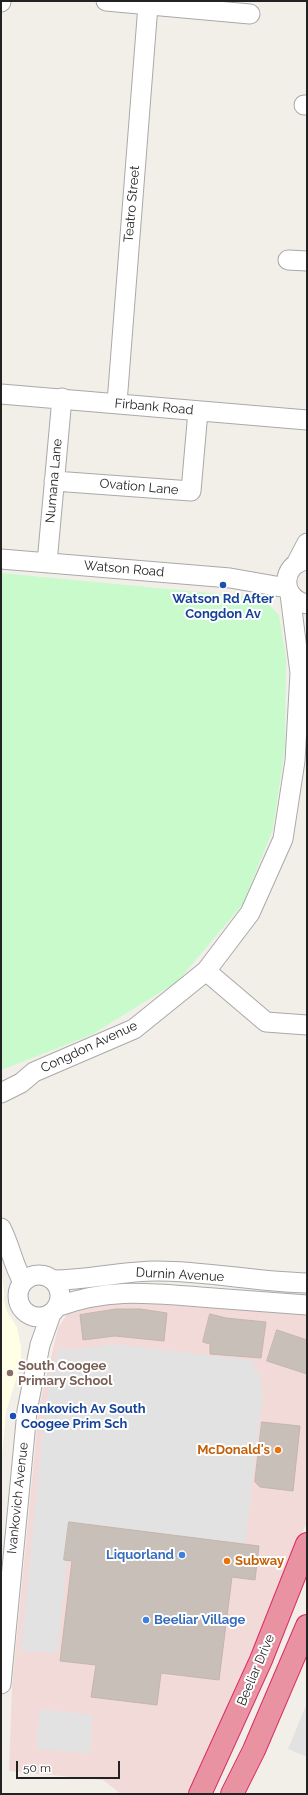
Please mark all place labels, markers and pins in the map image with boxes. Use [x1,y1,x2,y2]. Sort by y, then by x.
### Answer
marker: Watson Rd After Congdon Av [218,580,228,590]
place label: Watson Rd After Congdon Av [172,591,274,622]
place label: South Coogee Primary School [18,1358,112,1389]
marker: South Coogee Primary School [5,1368,15,1378]
place label: Ivankovich Av South Coogee Prim Sch [21,1401,146,1432]
marker: Ivankovich Av South Coogee Prim Sch [8,1411,18,1421]
place label: McDonald's [197,1442,270,1458]
marker: McDonald's [273,1445,283,1455]
place label: Liquorland [106,1547,174,1563]
marker: Liquorland [177,1550,187,1560]
place label: Subway [235,1553,284,1569]
marker: Subway [222,1556,232,1566]
place label: Beeliar Village [154,1612,245,1628]
marker: Beeliar Village [141,1615,151,1625]

